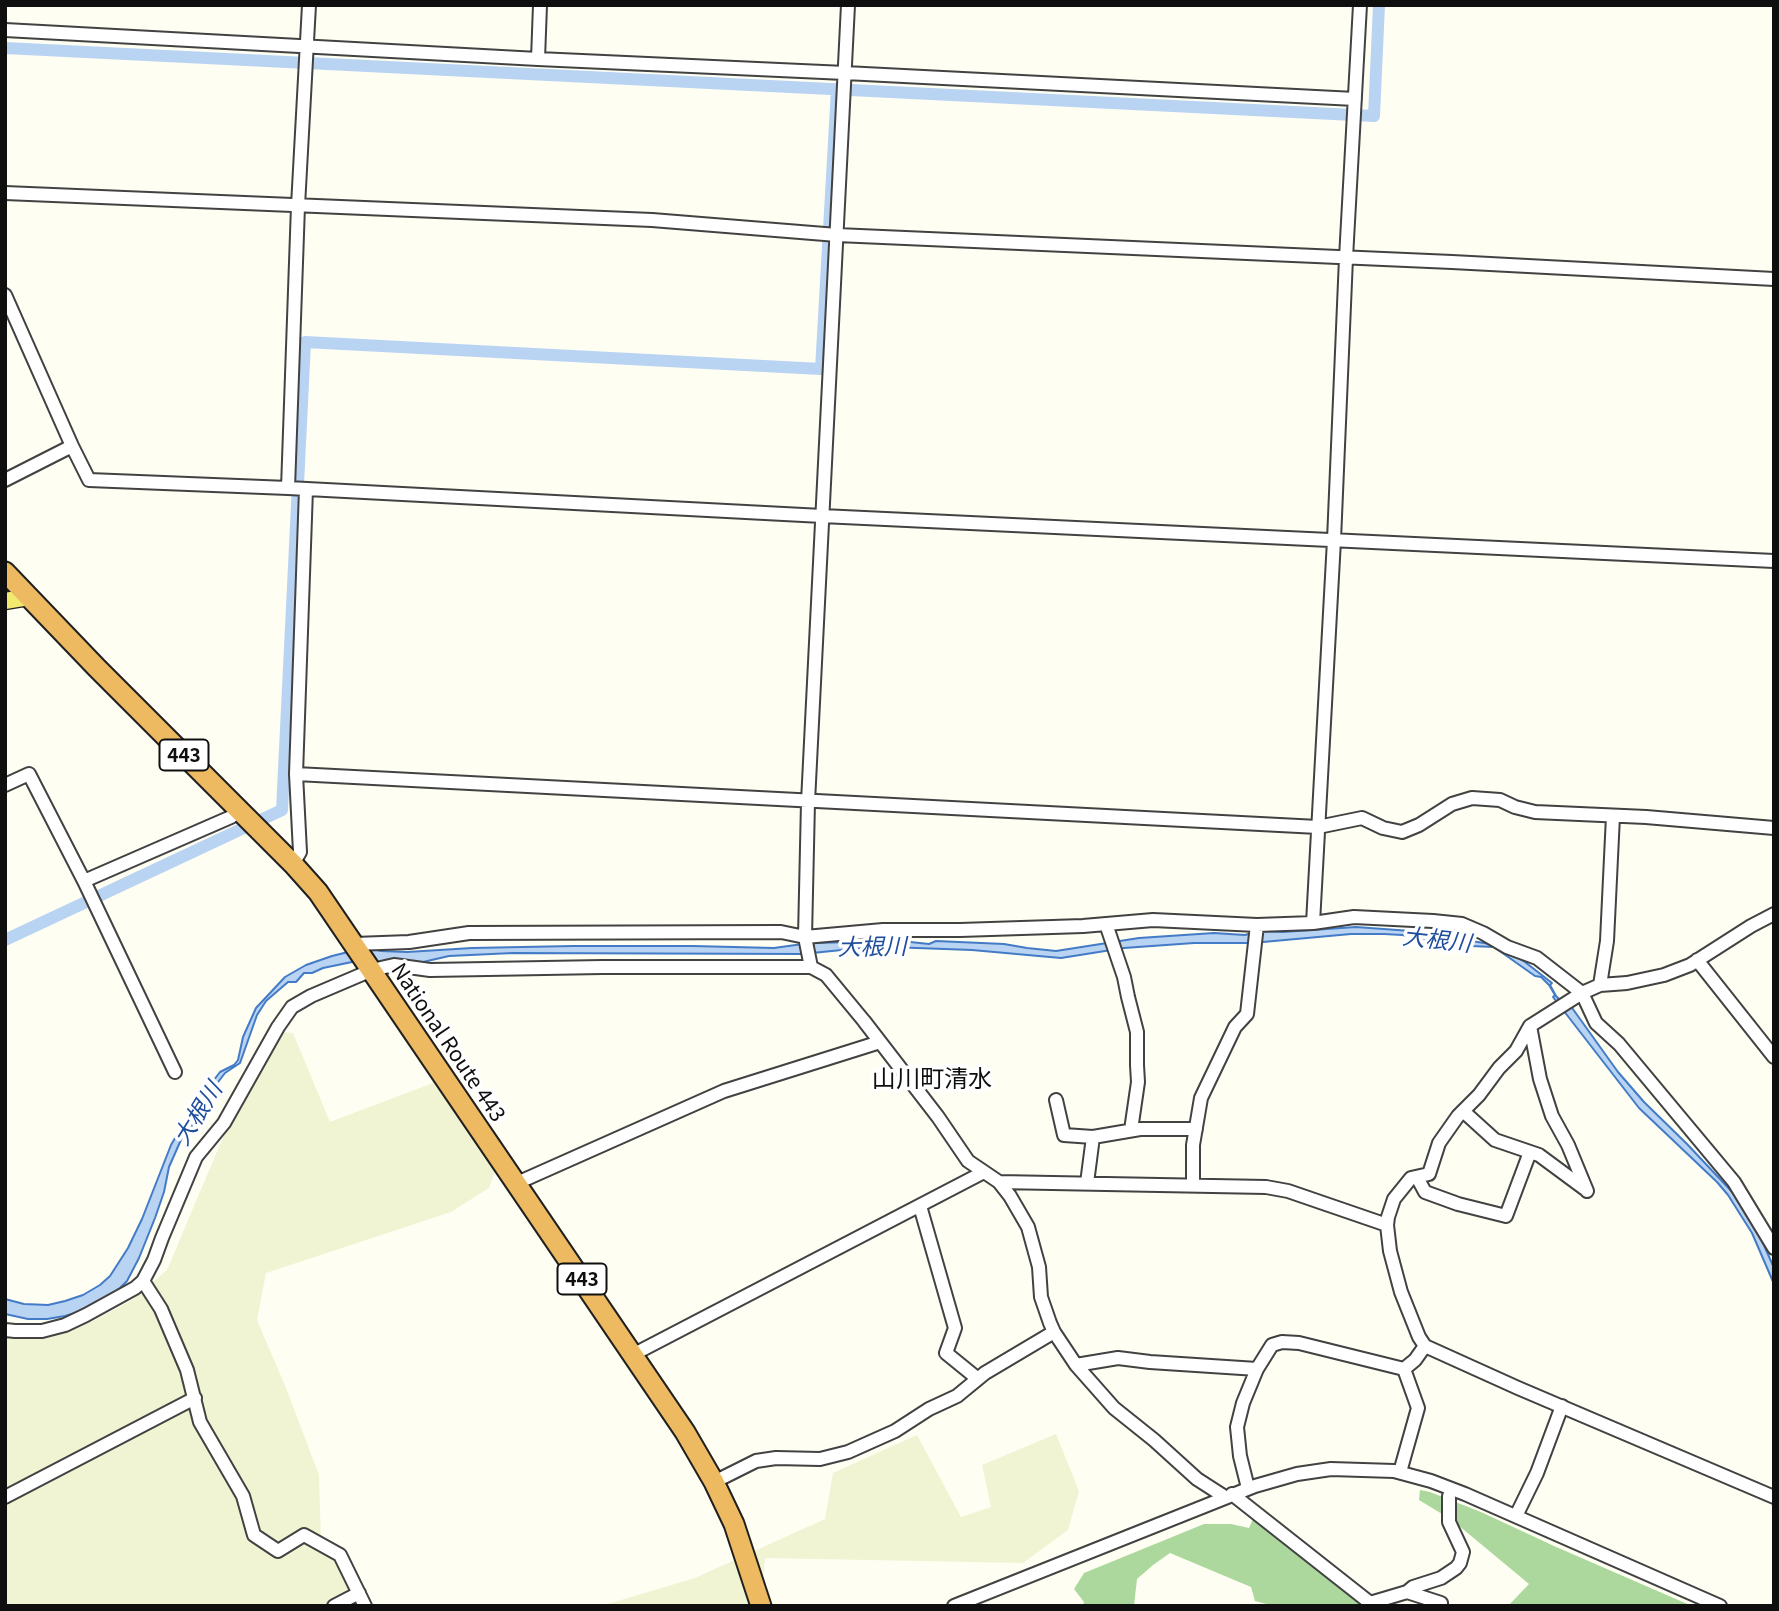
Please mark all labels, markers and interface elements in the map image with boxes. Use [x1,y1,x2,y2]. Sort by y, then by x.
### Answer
road number: 443 [160,740,208,770]
water label: 大根川 [1401,922,1473,956]
water label: 大根川 [837,932,907,960]
street label: National Route 443 [387,958,511,1126]
district label: 山川町清水 [872,1064,992,1092]
water label: 大根川 [167,1076,227,1150]
road number: 443 [558,1264,606,1294]

